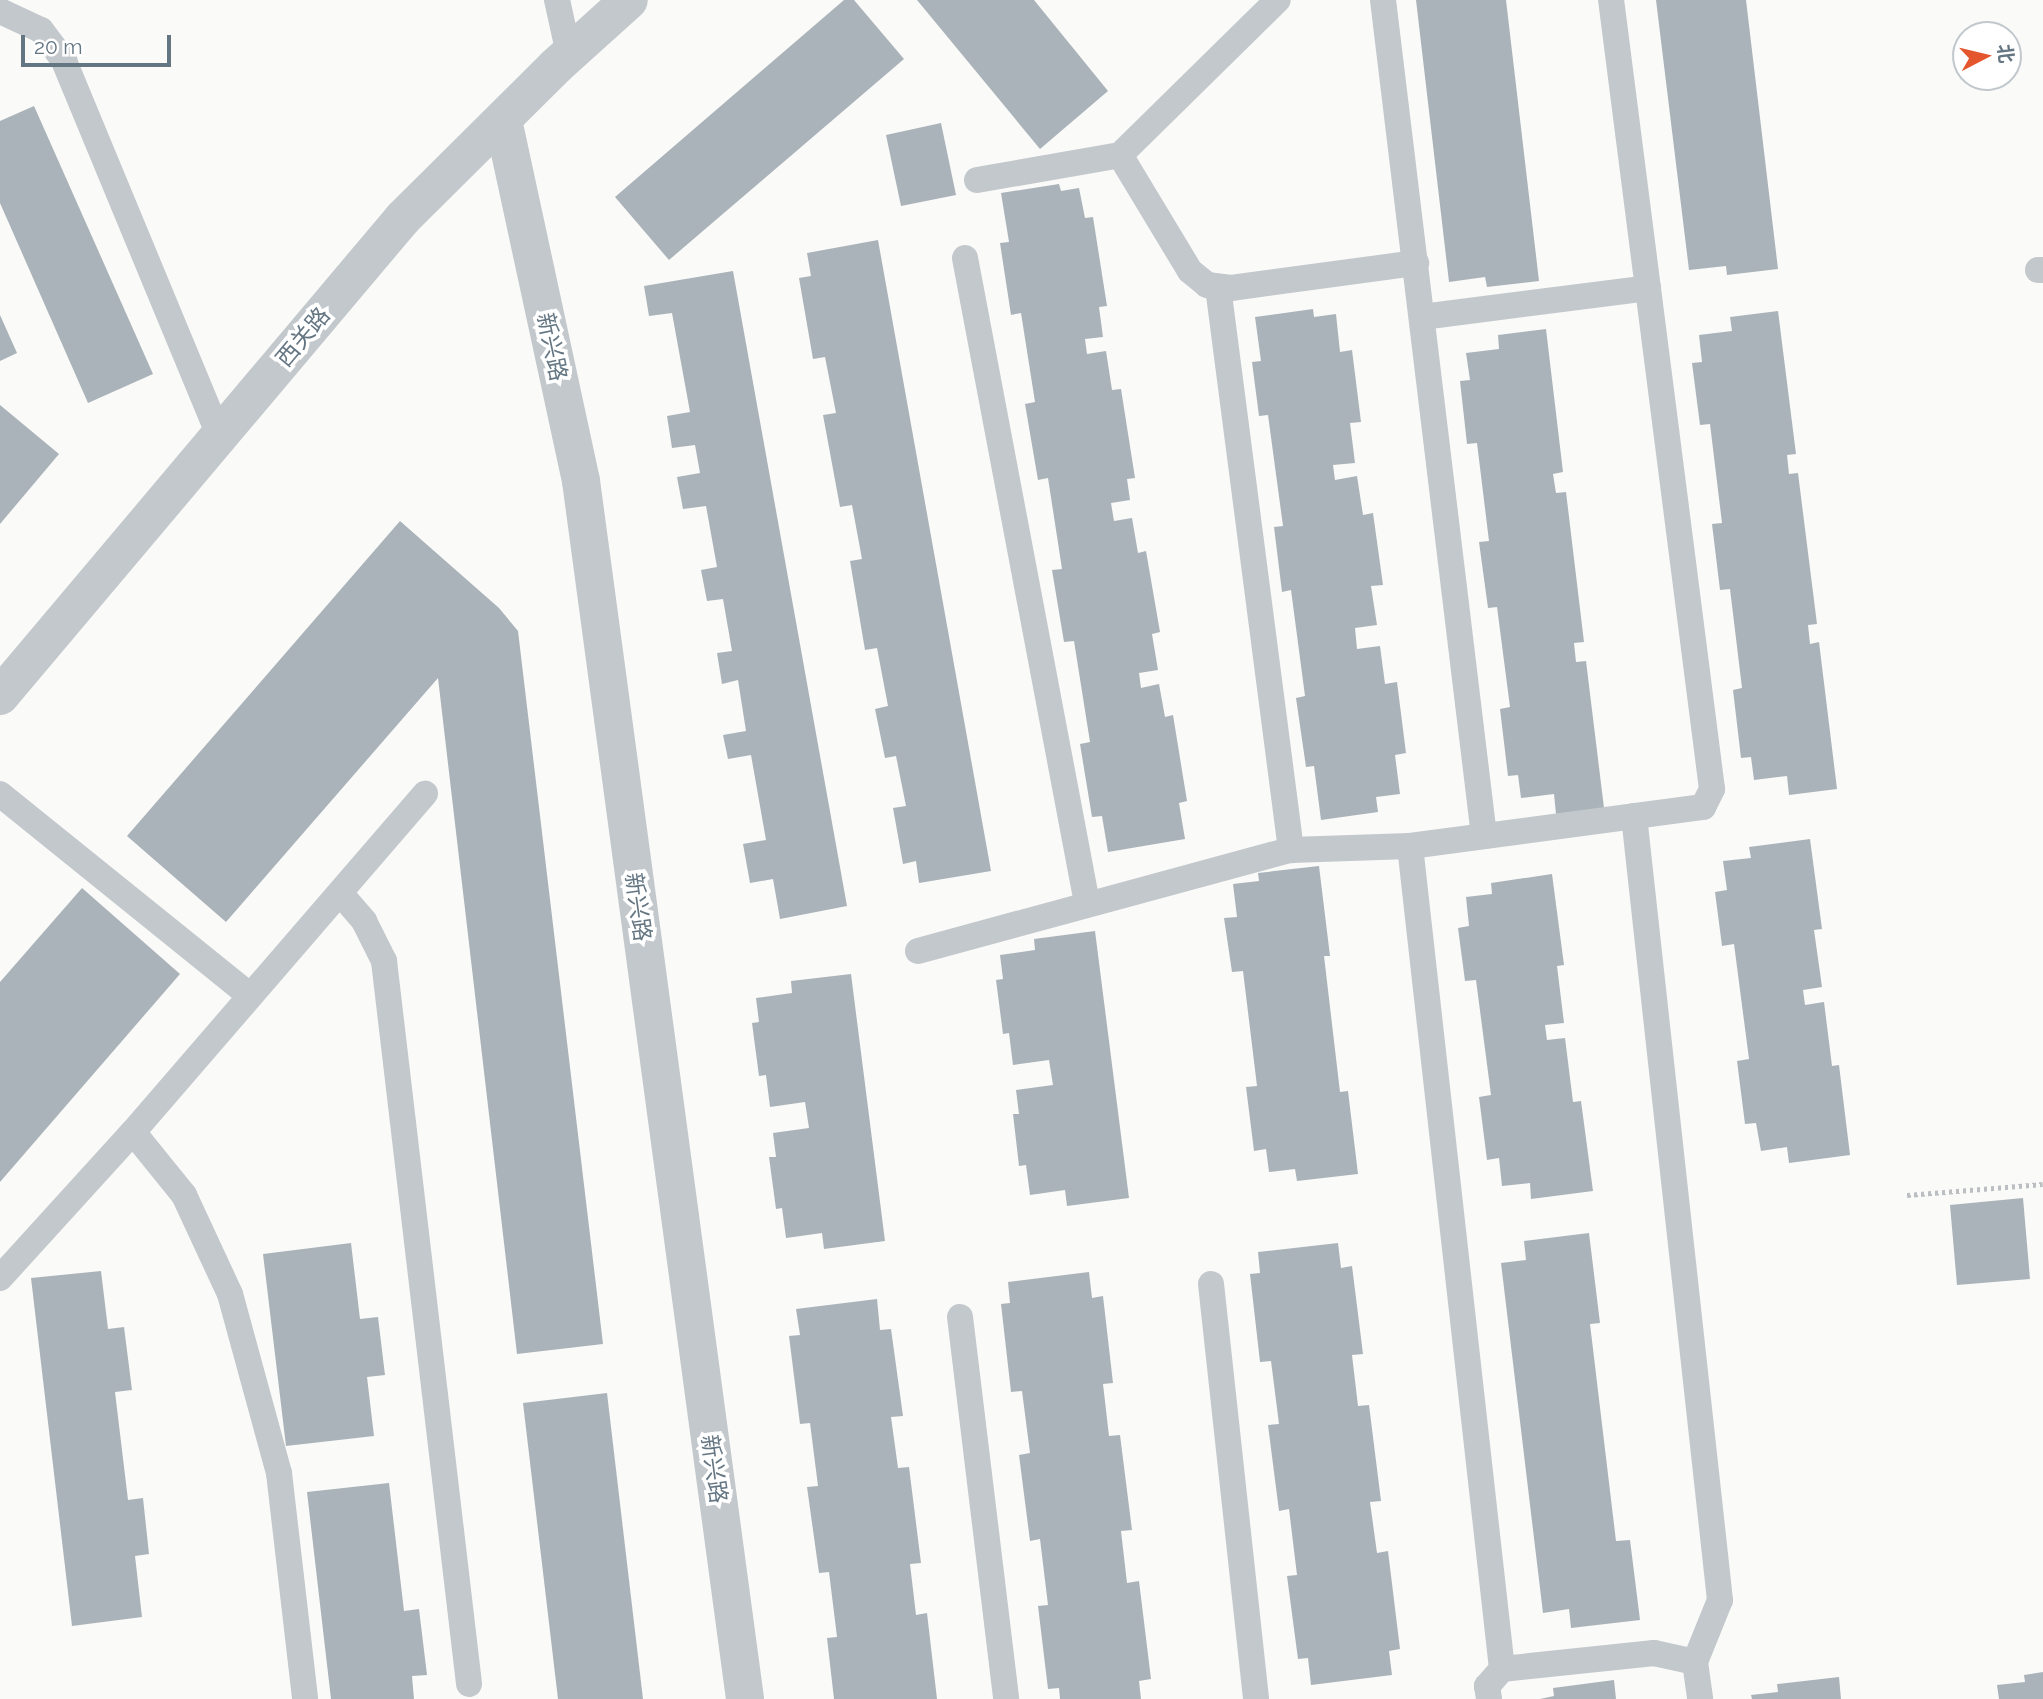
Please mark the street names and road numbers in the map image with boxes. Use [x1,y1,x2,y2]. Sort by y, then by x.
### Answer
street label: 西关路 [270,302,336,372]
street label: 新兴路 [531,310,573,384]
street label: 新兴路 [620,871,656,943]
street label: 新兴路 [696,1433,732,1505]

